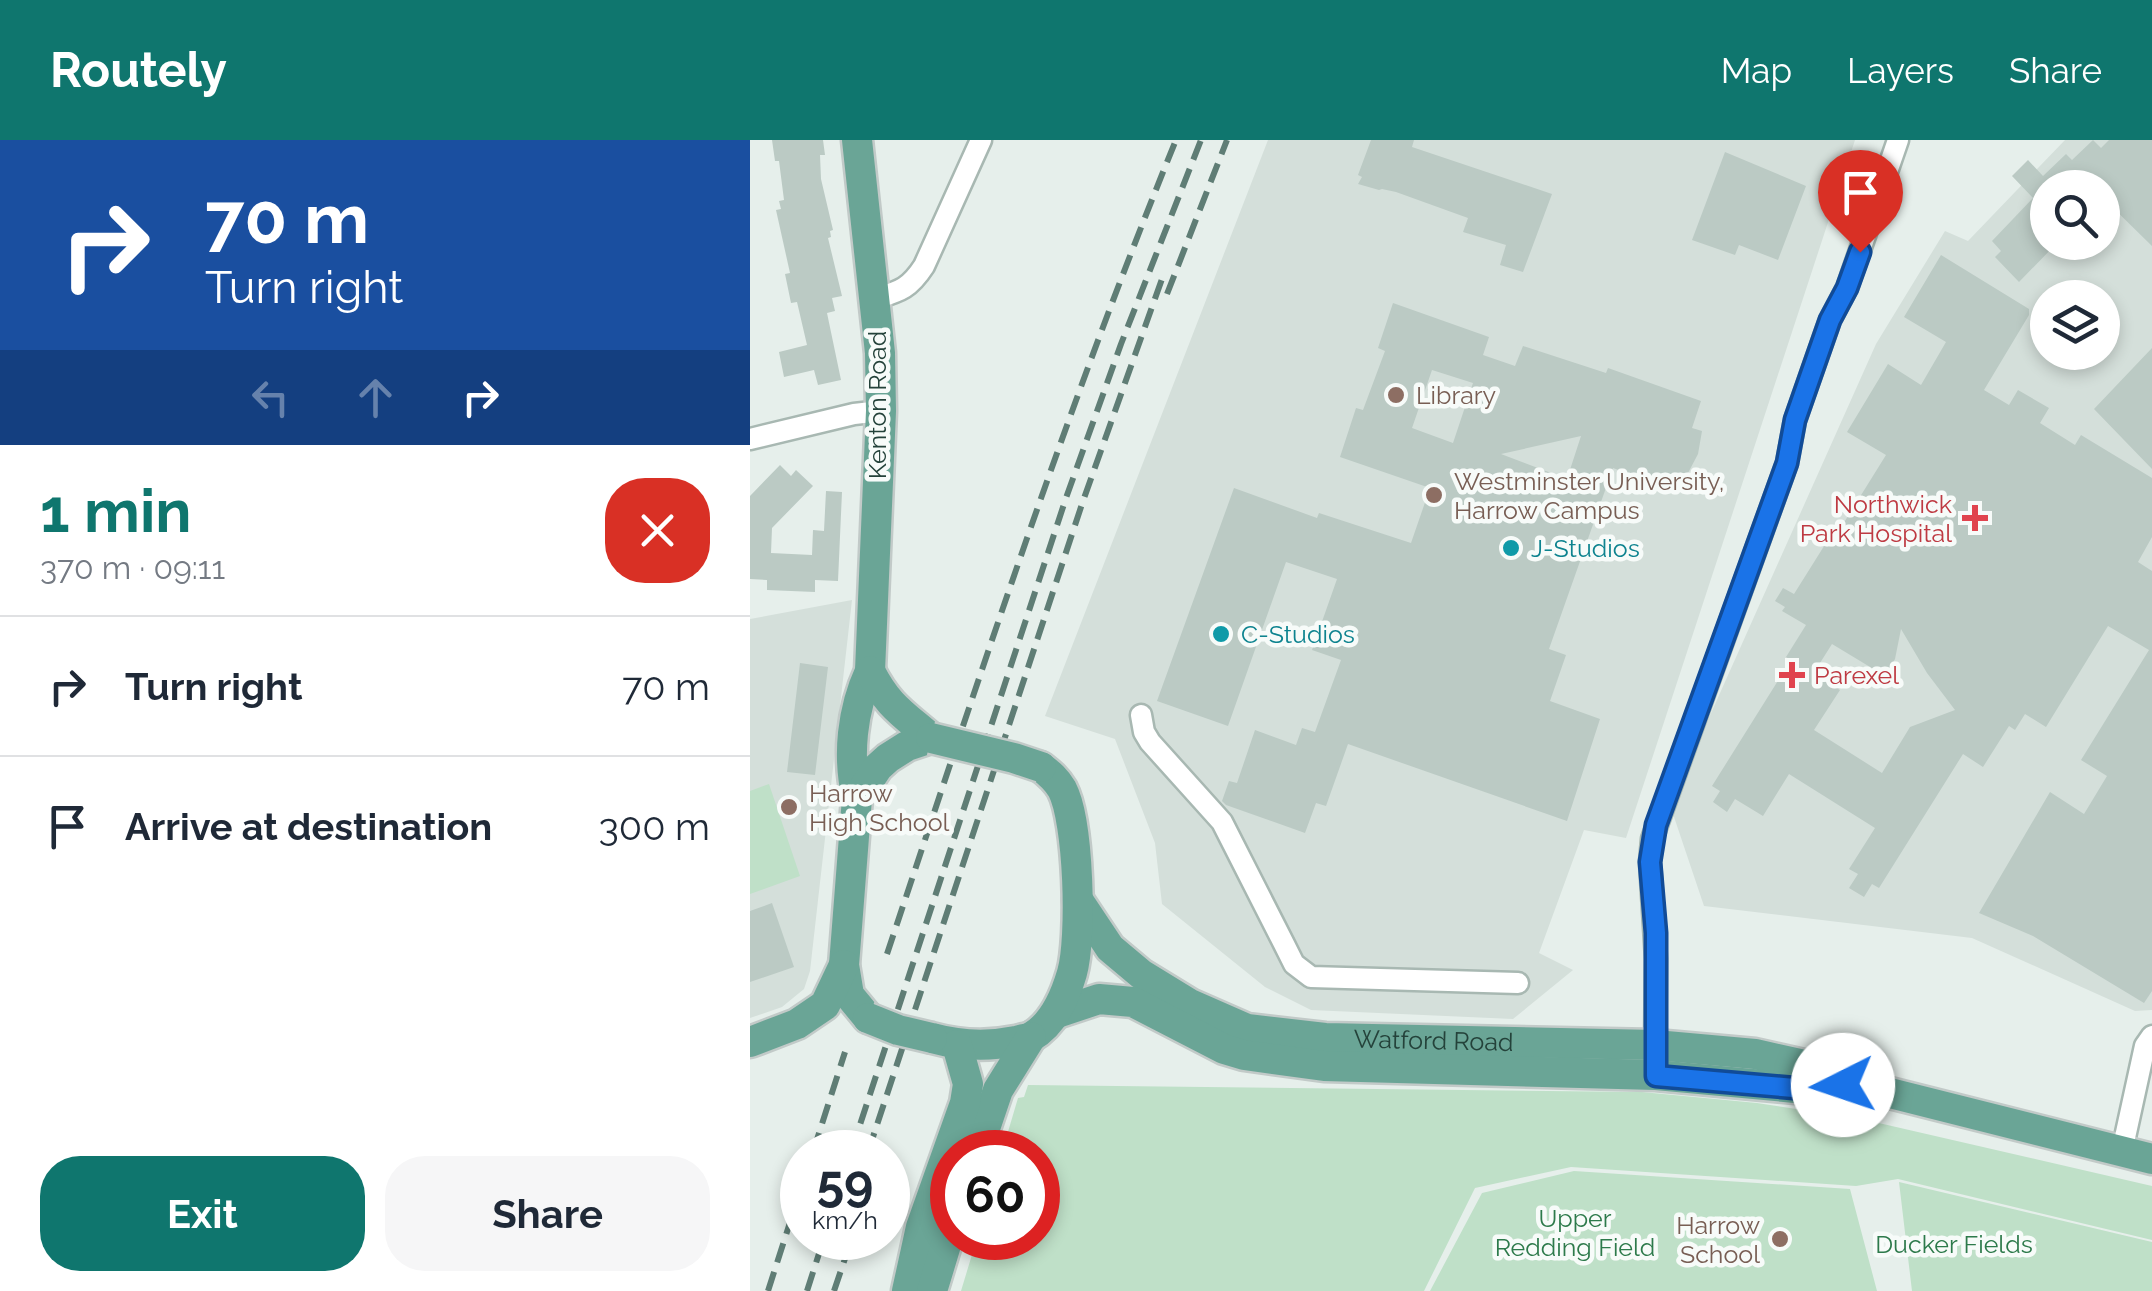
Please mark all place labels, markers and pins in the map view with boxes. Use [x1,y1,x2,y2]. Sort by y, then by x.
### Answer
pin [1818,150,1903,253]
place label: Library [1416,380,1497,410]
marker: Library [1385,384,1407,406]
place label: Westminster University, Harrow Campus [1454,466,1724,525]
marker: Westminster University, Harrow Campus [1423,484,1445,506]
place label: Northwick Park Hospital [1800,489,1953,548]
marker: Northwick Park Hospital [1962,505,1988,531]
place label: J-Studios [1531,533,1640,563]
marker: J-Studios [1500,537,1522,559]
place label: C-Studios [1241,619,1355,649]
marker: C-Studios [1210,623,1232,645]
place label: Parexel [1814,660,1899,690]
marker: Parexel [1779,662,1805,688]
place label: Harrow High School [809,778,950,837]
marker: Harrow High School [778,796,800,818]
place label: Harrow School [1676,1210,1760,1269]
marker: Harrow School [1769,1228,1791,1250]

